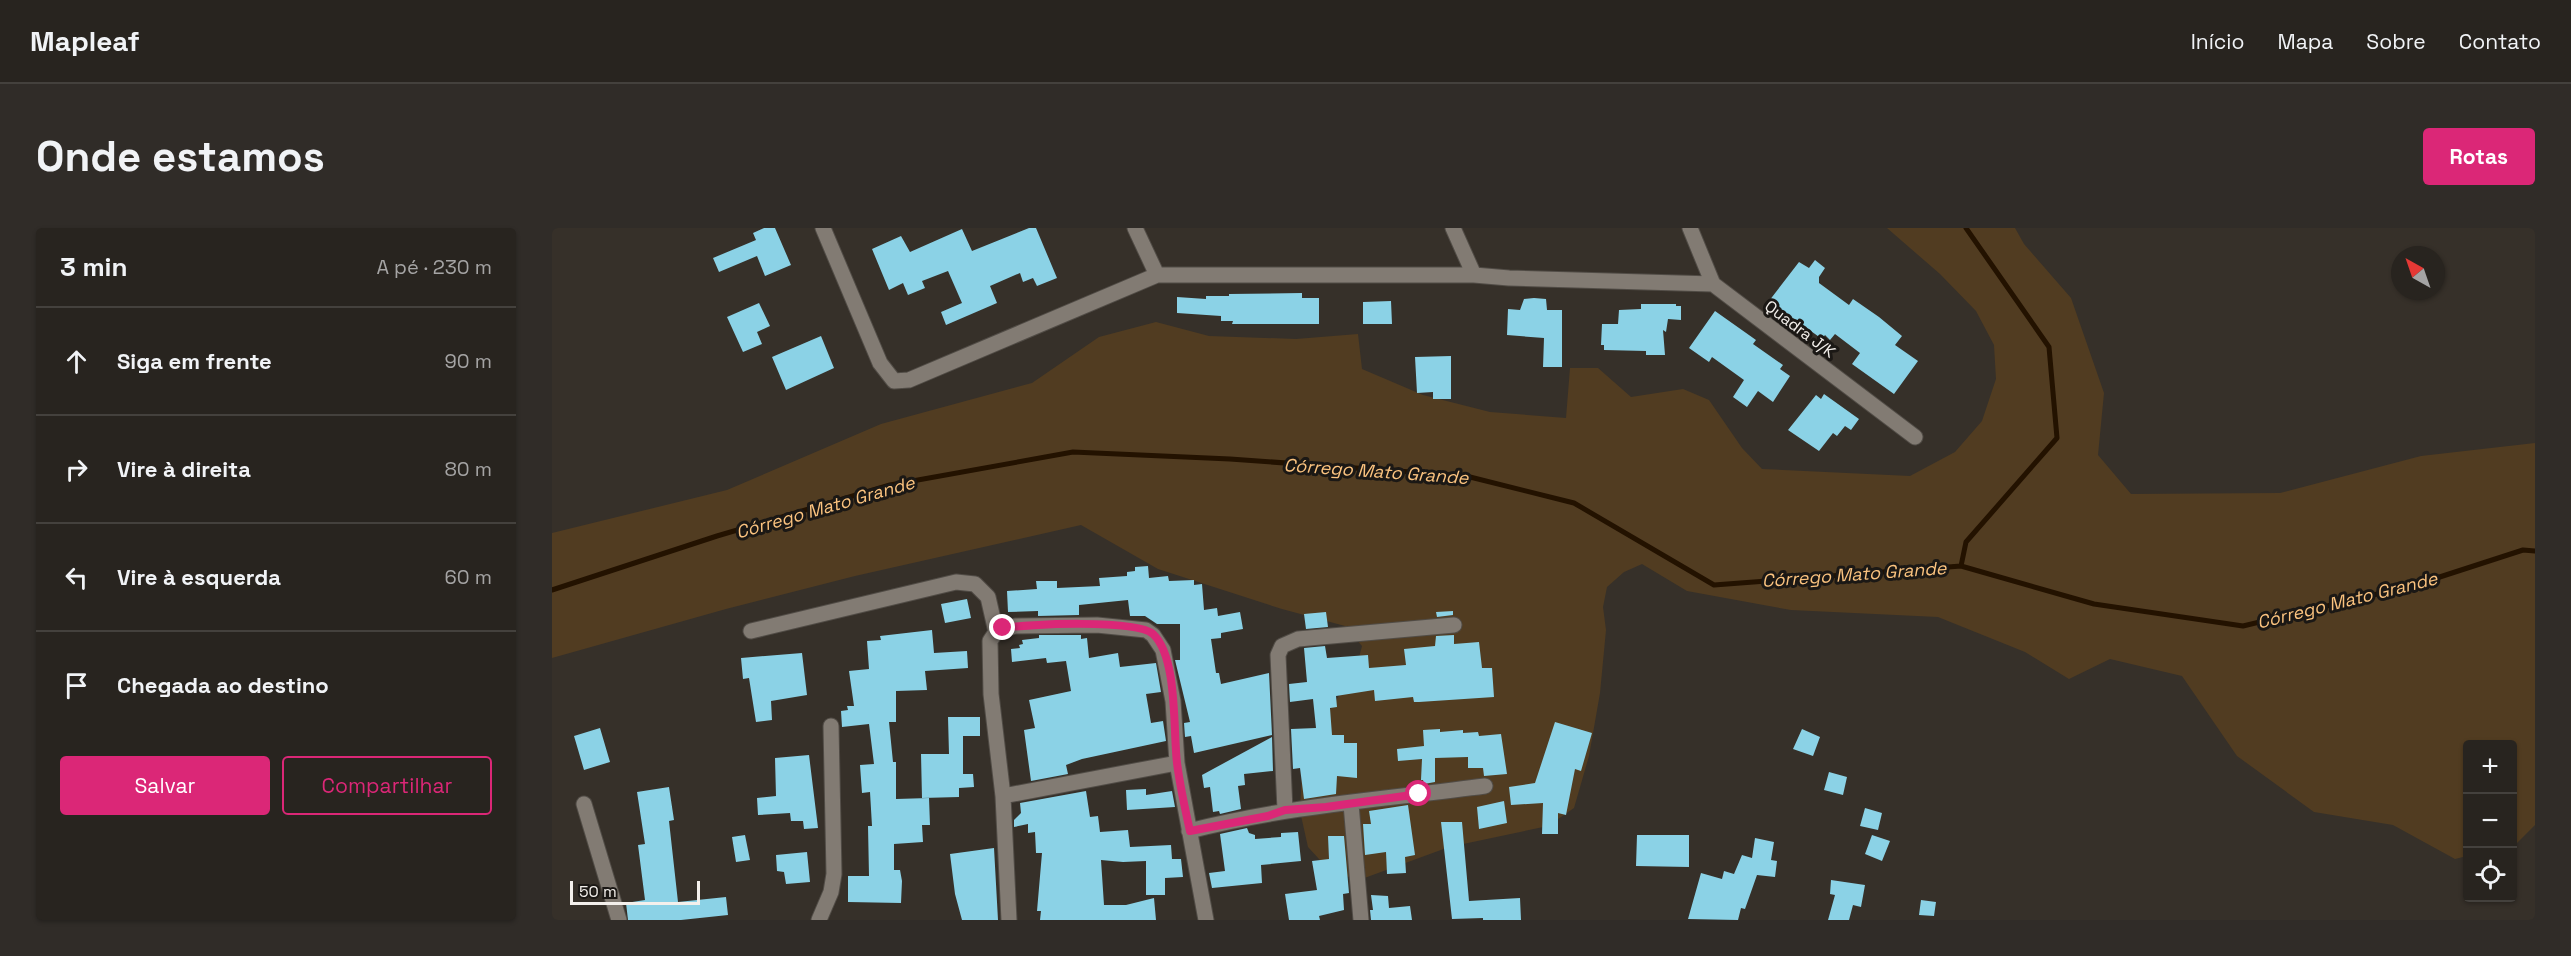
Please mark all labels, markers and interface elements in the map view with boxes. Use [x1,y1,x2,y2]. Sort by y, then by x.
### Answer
text: Mapleaf [30,23,140,59]
text: Início [2191,28,2244,55]
text: Mapa [2277,28,2333,55]
text: Sobre [2366,28,2426,55]
text: Contato [2459,28,2541,55]
button: Rotas [2423,128,2535,185]
text: Onde estamos [36,130,325,183]
north arrow [2391,246,2445,300]
text: 3 min [60,250,128,284]
text: A pé · 230 m [377,254,492,280]
street label: Quadra J/K [1760,296,1840,363]
icon: ahead [60,345,93,378]
text: Siga em frente [117,347,272,375]
text: 90 m [445,348,492,374]
icon: right [60,453,93,486]
water label: Córrego Mato Grande [1283,453,1470,489]
text: Vire à direita [117,455,251,483]
text: 80 m [444,456,492,482]
water label: Córrego Mato Grande [733,470,918,544]
water label: Córrego Mato Grande [1761,556,1948,592]
icon: left [60,561,93,594]
text: Vire à esquerda [117,563,281,591]
text: 60 m [445,564,492,590]
water label: Córrego Mato Grande [2254,566,2441,634]
route end [989,614,1015,640]
icon: arrive [60,669,93,702]
text: Chegada ao destino [117,671,329,699]
map controls [2463,740,2517,902]
button: + [2463,740,2517,794]
button: Salvar [60,756,270,815]
button: Compartilhar [282,756,492,815]
route start [1405,780,1431,806]
button: − [2463,794,2517,848]
button: locate [2463,848,2517,902]
scale bar [570,878,700,906]
text: 50 m [579,881,617,902]

